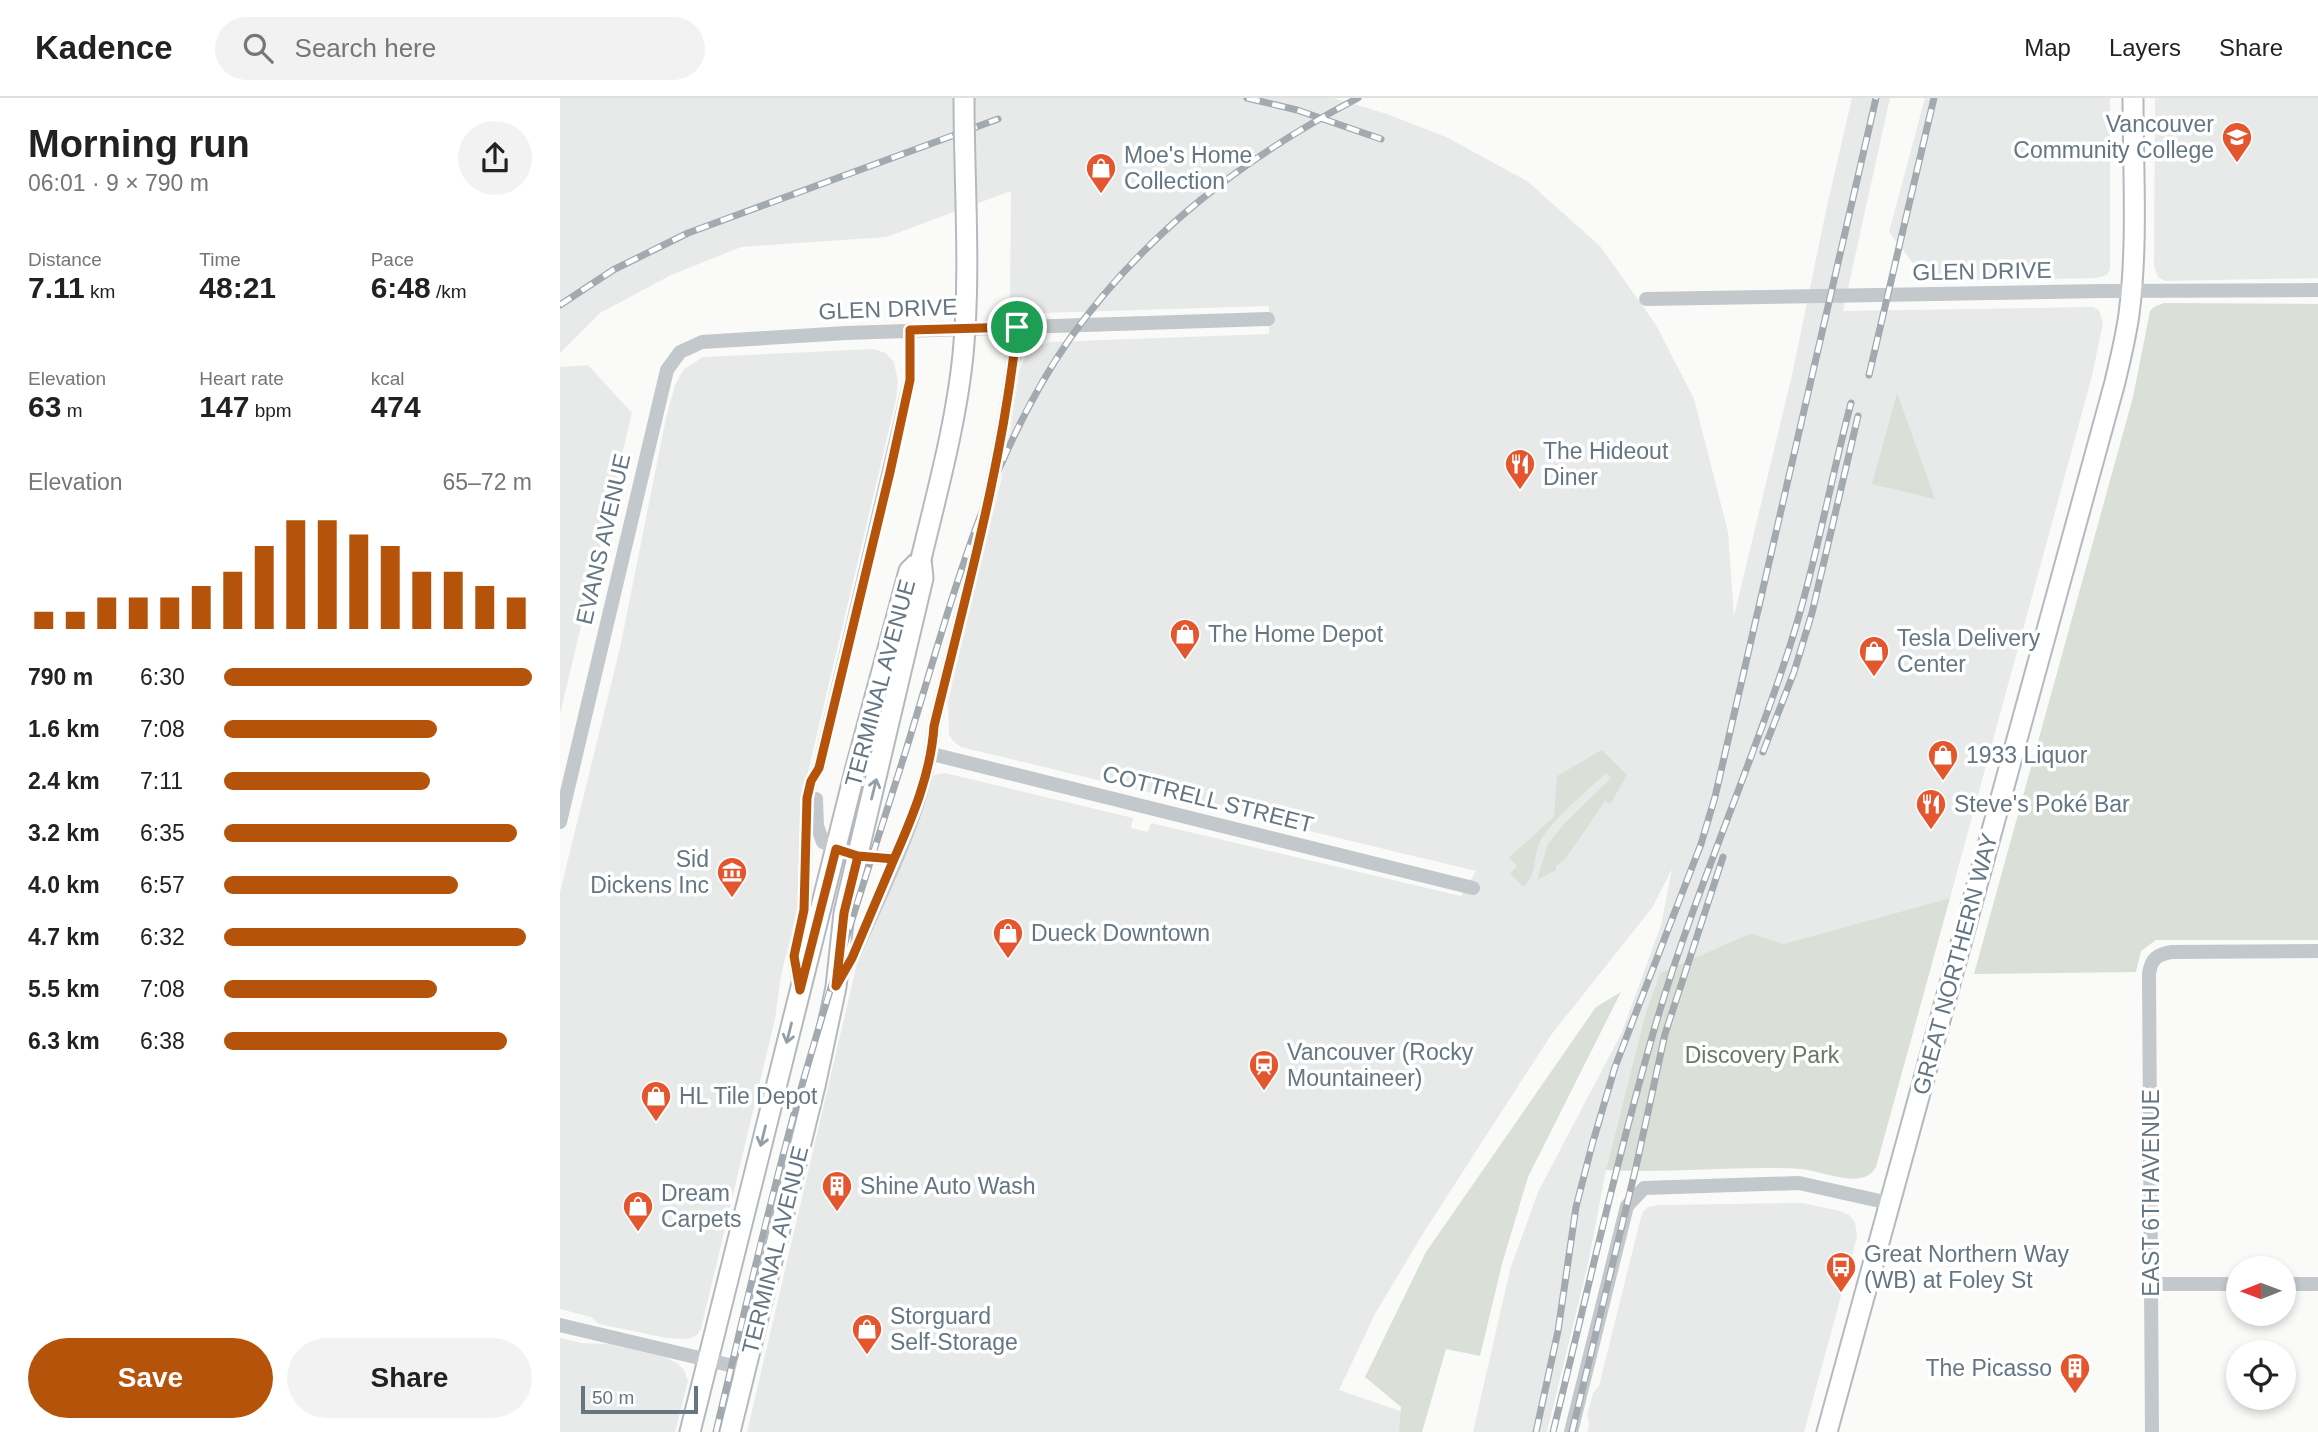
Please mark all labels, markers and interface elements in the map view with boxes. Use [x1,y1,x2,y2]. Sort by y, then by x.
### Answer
search box [215,17,705,80]
text: Kadence [35,29,173,66]
icon: search [239,29,277,67]
text: Search here [295,33,436,63]
text: Map [2024,34,2071,61]
text: Layers [2109,34,2181,61]
text: Share [2219,34,2283,61]
place label: Vancouver Community College [2013,111,2214,163]
school or university icon: Vancouver Community College [2220,120,2254,164]
button: share [458,121,532,195]
text: Morning run [28,123,250,165]
place label: Moe's Home Collection [1124,142,1252,194]
shop icon: Moe's Home Collection [1084,151,1118,195]
text: 06:01 · 9 × 790 m [28,170,209,196]
text: Distance [28,249,102,270]
text: Time [199,249,241,270]
text: Pace [371,249,414,270]
street label: GLEN DRIVE [1912,257,2052,285]
text: 7.11 [28,271,85,304]
text: 48:21 [199,271,276,304]
text: 6:48 [371,271,431,304]
text: km [85,281,115,302]
text: /km [431,281,467,302]
street label: GLEN DRIVE [818,294,958,324]
pin [987,297,1047,357]
icon: arrive [998,308,1036,346]
text: Elevation [28,368,106,389]
text: Heart rate [199,368,284,389]
text: kcal [371,368,404,389]
text: 63 [28,390,61,423]
text: 147 [199,390,249,423]
text: 474 [371,390,421,423]
text: m [61,400,82,421]
text: bpm [249,400,292,421]
place label: The Hideout Diner [1543,438,1669,490]
restaurant icon: The Hideout Diner [1503,447,1537,491]
street label: EVANS AVENUE [571,451,635,627]
text: Elevation [28,469,123,495]
text: 65–72 m [442,469,532,495]
street label: TERMINAL AVENUE [840,577,920,789]
shop icon: The Home Depot [1168,617,1202,661]
place label: The Home Depot [1208,621,1384,647]
place label: Tesla Delivery Center [1897,625,2041,677]
shop icon: Tesla Delivery Center [1857,634,1891,678]
text: 790 m [28,664,93,690]
text: 6:30 [140,664,185,690]
text: 1.6 km [28,716,100,742]
text: 7:08 [140,716,185,742]
shop icon: 1933 Liquor [1926,738,1960,782]
place label: 1933 Liquor [1966,742,2088,768]
street label: COTTRELL STREET [1100,760,1316,838]
text: 2.4 km [28,768,100,794]
text: 7:11 [140,768,183,794]
one-way arrow [868,778,881,801]
restaurant icon: Steve's Poké Bar [1914,787,1948,831]
place label: Steve's Poké Bar [1954,791,2130,817]
text: 3.2 km [28,820,100,846]
text: 6:35 [140,820,185,846]
street label: GREAT NORTHERN WAY [1908,830,2002,1098]
place label: Sid Dickens Inc [590,846,709,898]
museum icon: Sid Dickens Inc [715,855,749,899]
text: 4.0 km [28,872,100,898]
text: 6:57 [140,872,185,898]
shop icon: Dueck Downtown [991,916,1025,960]
place label: Dueck Downtown [1031,920,1210,946]
text: 4.7 km [28,924,100,950]
text: 6:32 [140,924,185,950]
text: 5.5 km [28,976,100,1002]
text: 7:08 [140,976,185,1002]
one-way arrow [782,1022,795,1044]
text: 6.3 km [28,1028,100,1054]
text: 6:38 [140,1028,185,1054]
place label: Vancouver (Rocky Mountaineer) [1287,1039,1474,1091]
park label: Discovery Park [1685,1042,1840,1068]
station icon: Vancouver (Rocky Mountaineer) [1247,1048,1281,1092]
shop icon: HL Tile Depot [639,1079,673,1123]
place label: HL Tile Depot [679,1083,818,1109]
street label: EAST 6TH AVENUE [2138,1089,2164,1297]
one-way arrow [756,1124,769,1147]
street label: TERMINAL AVENUE [737,1143,813,1357]
building icon: Shine Auto Wash [820,1169,854,1213]
place label: Shine Auto Wash [860,1173,1036,1199]
place label: Dream Carpets [661,1180,742,1232]
shop icon: Dream Carpets [621,1189,655,1233]
place label: Great Northern Way (WB) at Foley St [1864,1241,2069,1293]
bus stop icon: Great Northern Way (WB) at Foley St [1824,1250,1858,1294]
north arrow [2226,1256,2296,1326]
map controls [2226,1256,2296,1410]
place label: Storguard Self-Storage [890,1303,1018,1355]
shop icon: Storguard Self-Storage [850,1312,884,1356]
button: Save [28,1338,273,1418]
button: Share [287,1338,532,1418]
button: locate [2226,1340,2296,1410]
building icon: The Picasso [2058,1351,2092,1395]
place label: The Picasso [1925,1355,2052,1381]
scale bar [581,1383,698,1415]
text: 50 m [592,1387,634,1408]

